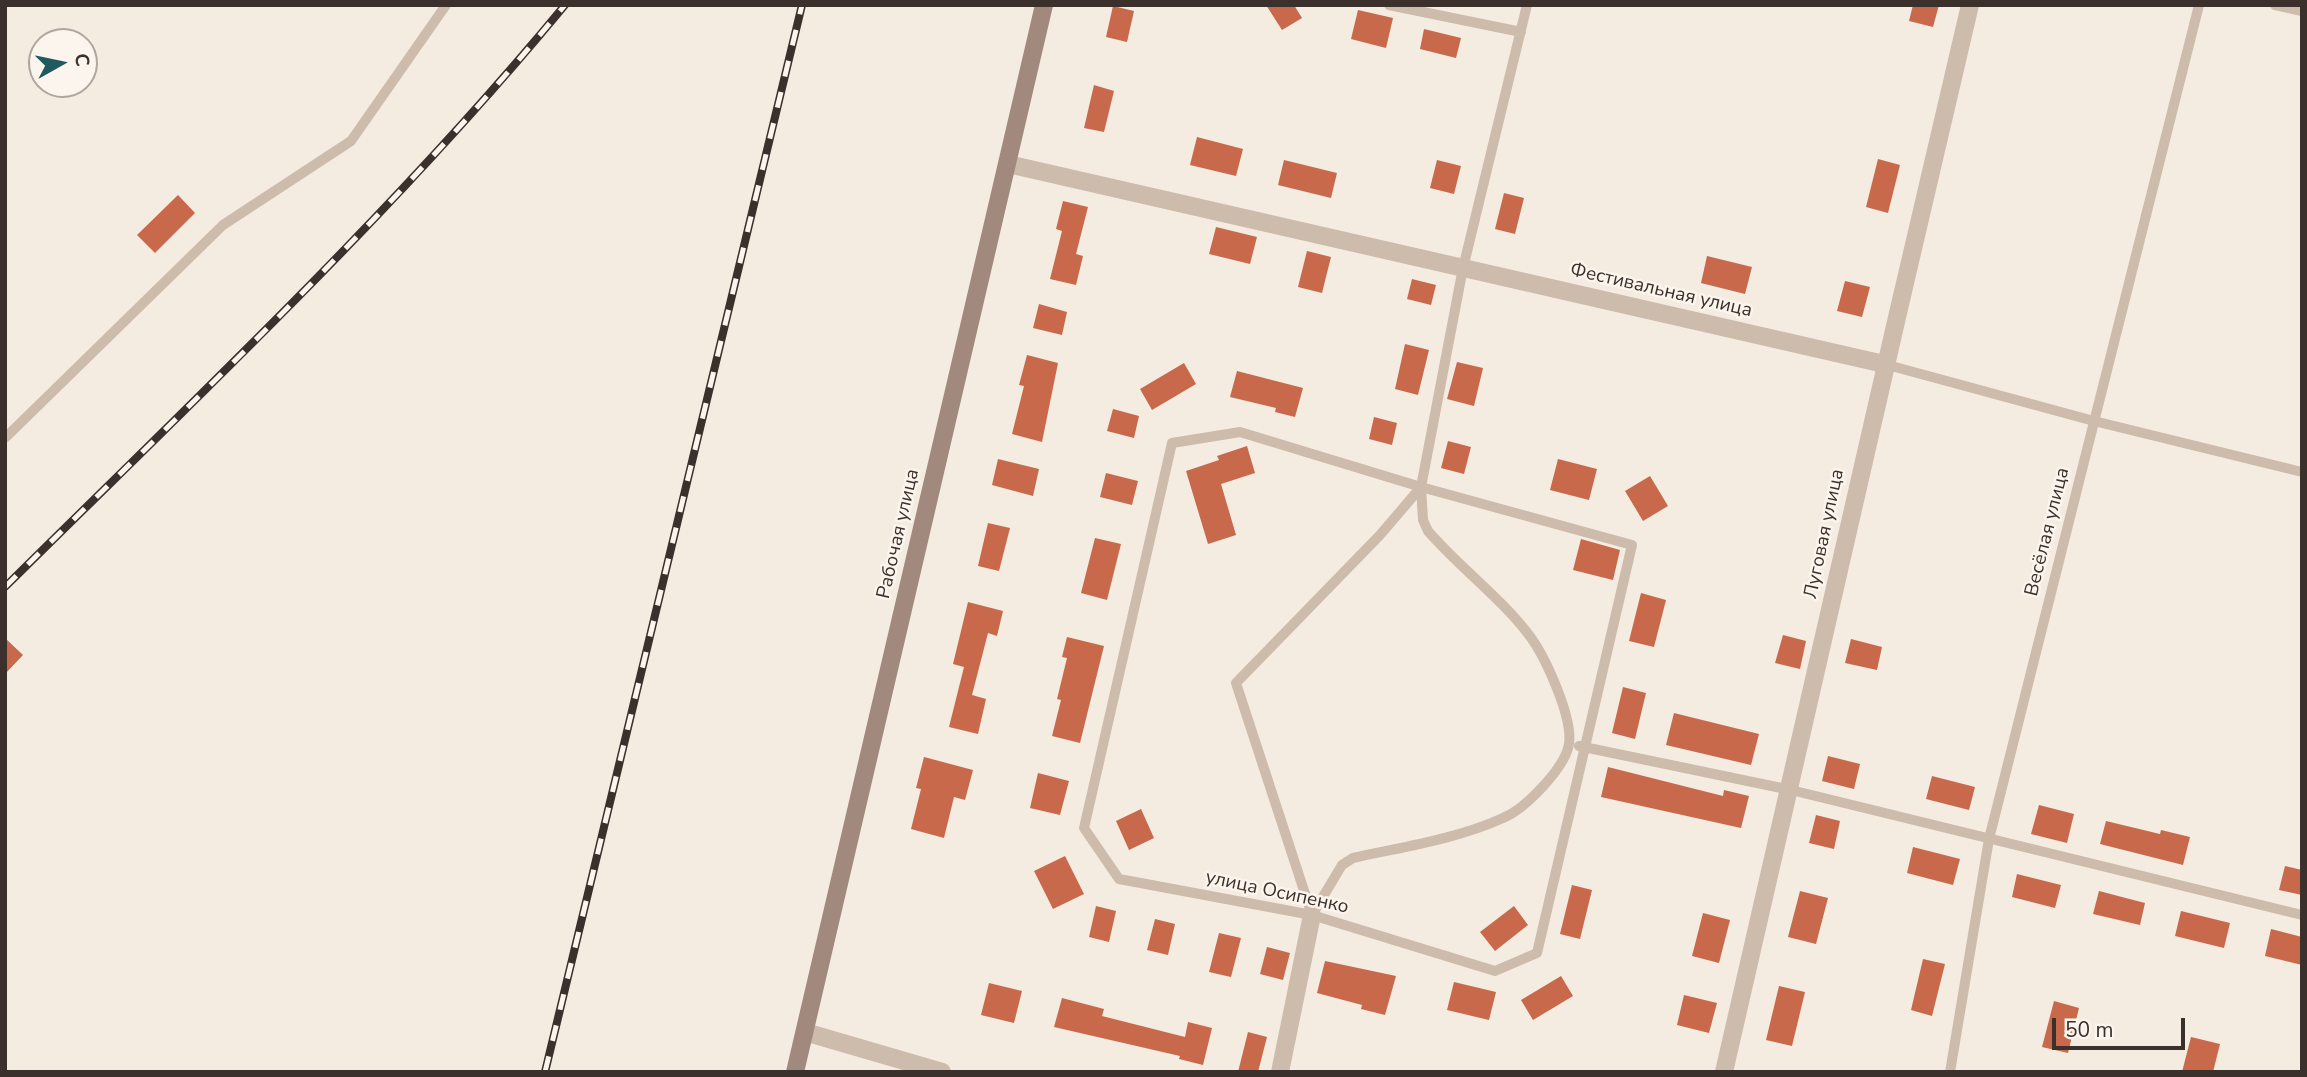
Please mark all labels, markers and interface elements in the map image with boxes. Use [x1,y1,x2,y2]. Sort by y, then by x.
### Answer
north arrow [28,28,98,98]
text: С [68,52,96,68]
street label: Фестивальная улица [1568,259,1754,323]
street label: Весёлая улица [2021,465,2075,599]
street label: Рабочая улица [873,467,925,601]
street label: Луговая улица [1800,467,1850,601]
street label: улица Осипенко [1203,867,1351,919]
scale bar [2055,1004,2188,1048]
text: 50 m [2065,1016,2114,1044]

